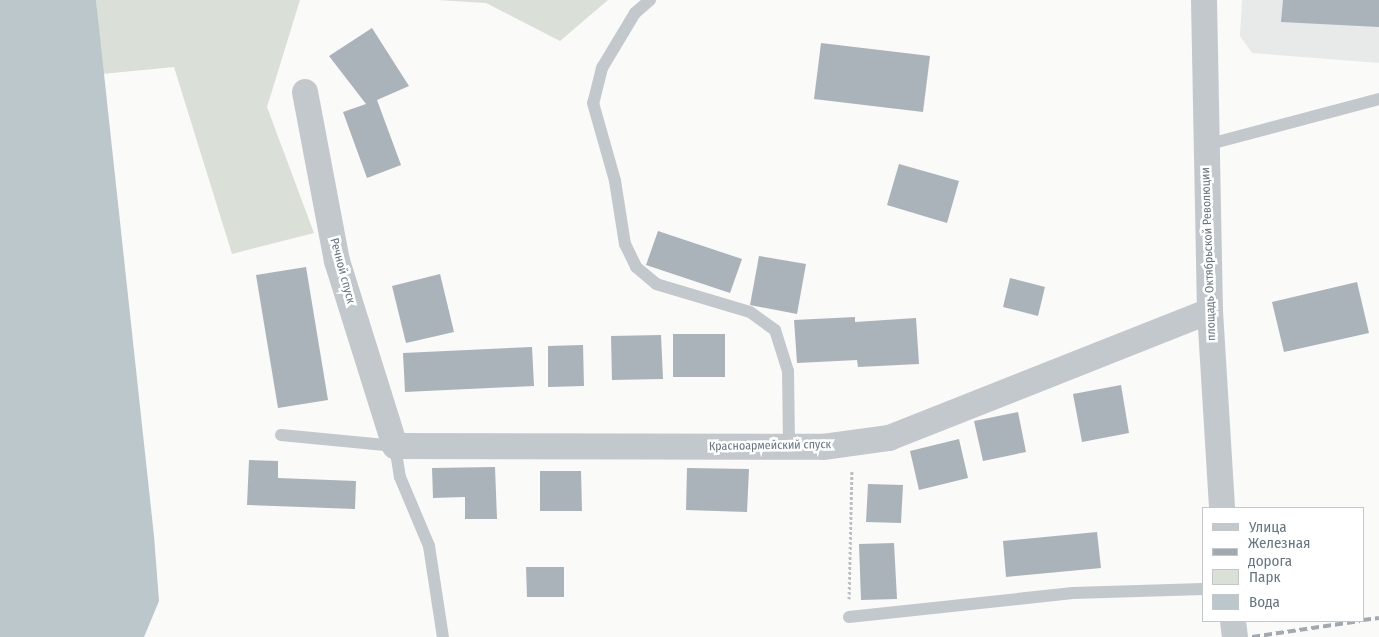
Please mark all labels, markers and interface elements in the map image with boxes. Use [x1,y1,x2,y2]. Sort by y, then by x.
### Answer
street label: площадь Октябрьской Революции [1199,167,1219,341]
street label: Речной спуск [326,237,358,305]
street label: Красноармейский спуск [709,438,831,454]
legend [1202,507,1364,622]
text: Улица [1249,518,1287,536]
text: Железная дорога [1248,534,1310,570]
text: Парк [1249,568,1280,586]
text: Вода [1249,593,1280,611]

